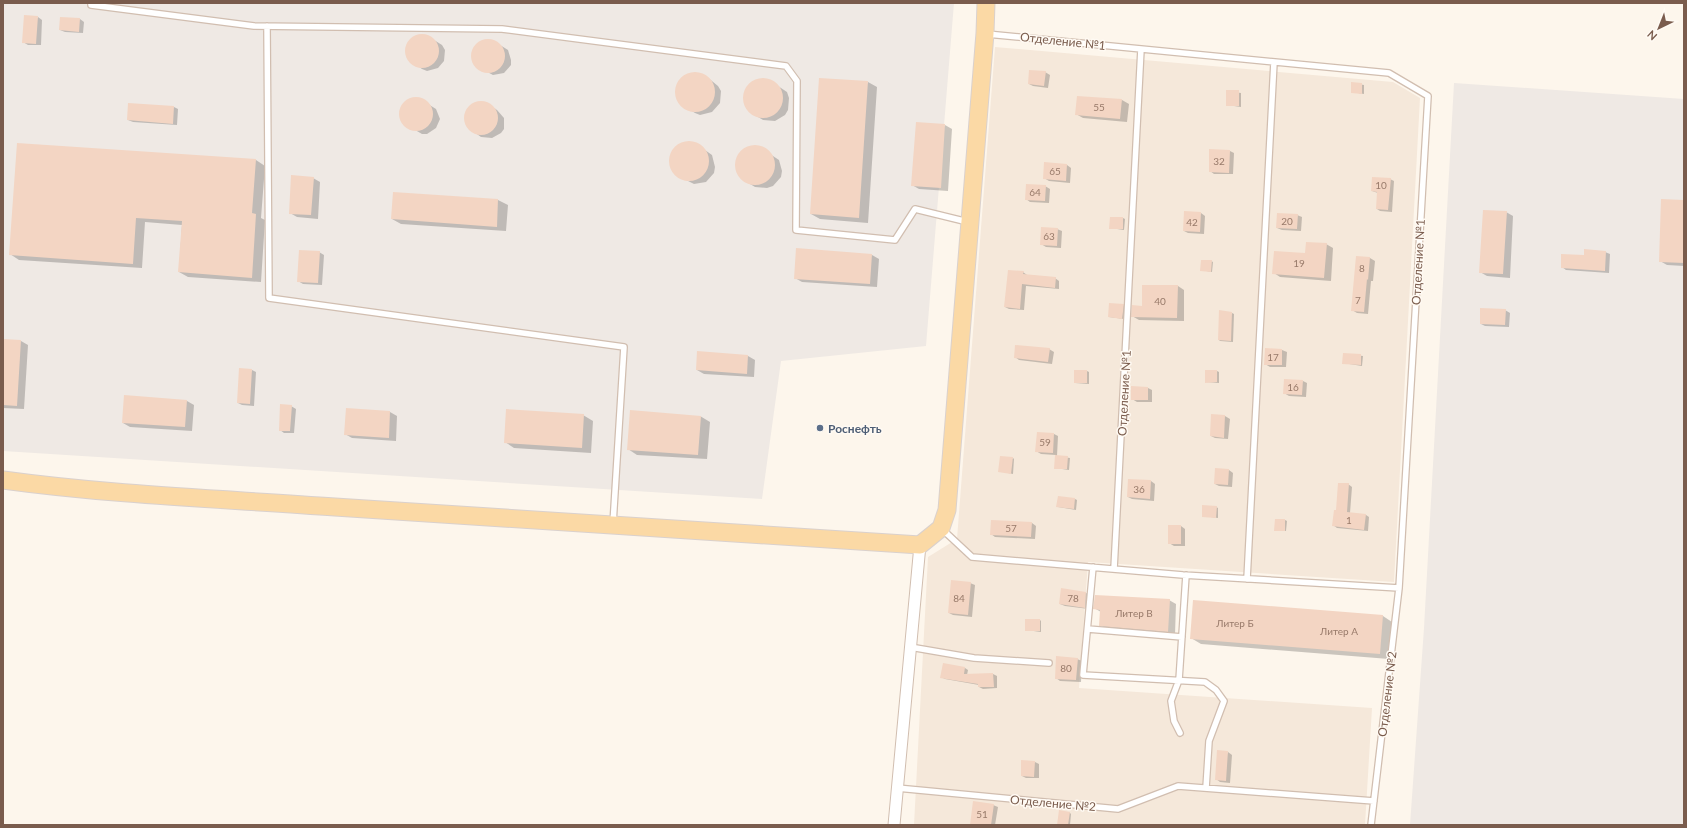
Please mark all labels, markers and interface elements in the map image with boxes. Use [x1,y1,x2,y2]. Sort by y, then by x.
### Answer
north arrow [1639,8,1679,48]
text: N [1644,28,1659,43]
street label: Отделение №1 [1019,29,1107,53]
house number: 55 [1093,101,1105,113]
house number: 32 [1213,155,1225,167]
house number: 65 [1049,165,1061,177]
house number: 10 [1375,179,1387,191]
house number: 64 [1029,186,1041,198]
house number: 20 [1281,215,1293,227]
house number: 42 [1186,216,1198,228]
street label: Отделение №1 [1408,219,1428,305]
house number: 63 [1043,230,1055,242]
house number: 19 [1293,257,1305,269]
house number: 8 [1359,262,1365,274]
house number: 7 [1355,294,1361,306]
house number: 40 [1154,295,1166,307]
street label: Отделение №1 [1114,350,1134,436]
house number: 17 [1267,351,1279,363]
house number: 16 [1287,381,1299,393]
place label: Роснефть [828,421,882,436]
marker: Роснефть [815,423,825,433]
house number: 59 [1039,436,1051,448]
house number: 36 [1133,483,1145,495]
house number: 1 [1346,514,1352,526]
house number: 57 [1005,522,1017,534]
house number: 84 [953,592,965,604]
house number: 78 [1067,592,1079,604]
house number: Литер В [1114,607,1153,619]
house number: Литер Б [1215,617,1254,629]
house number: Литер А [1319,625,1358,637]
street label: Отделение №2 [1374,650,1400,738]
house number: 80 [1060,662,1072,674]
street label: Отделение №2 [1010,792,1097,814]
house number: 51 [976,808,988,820]

